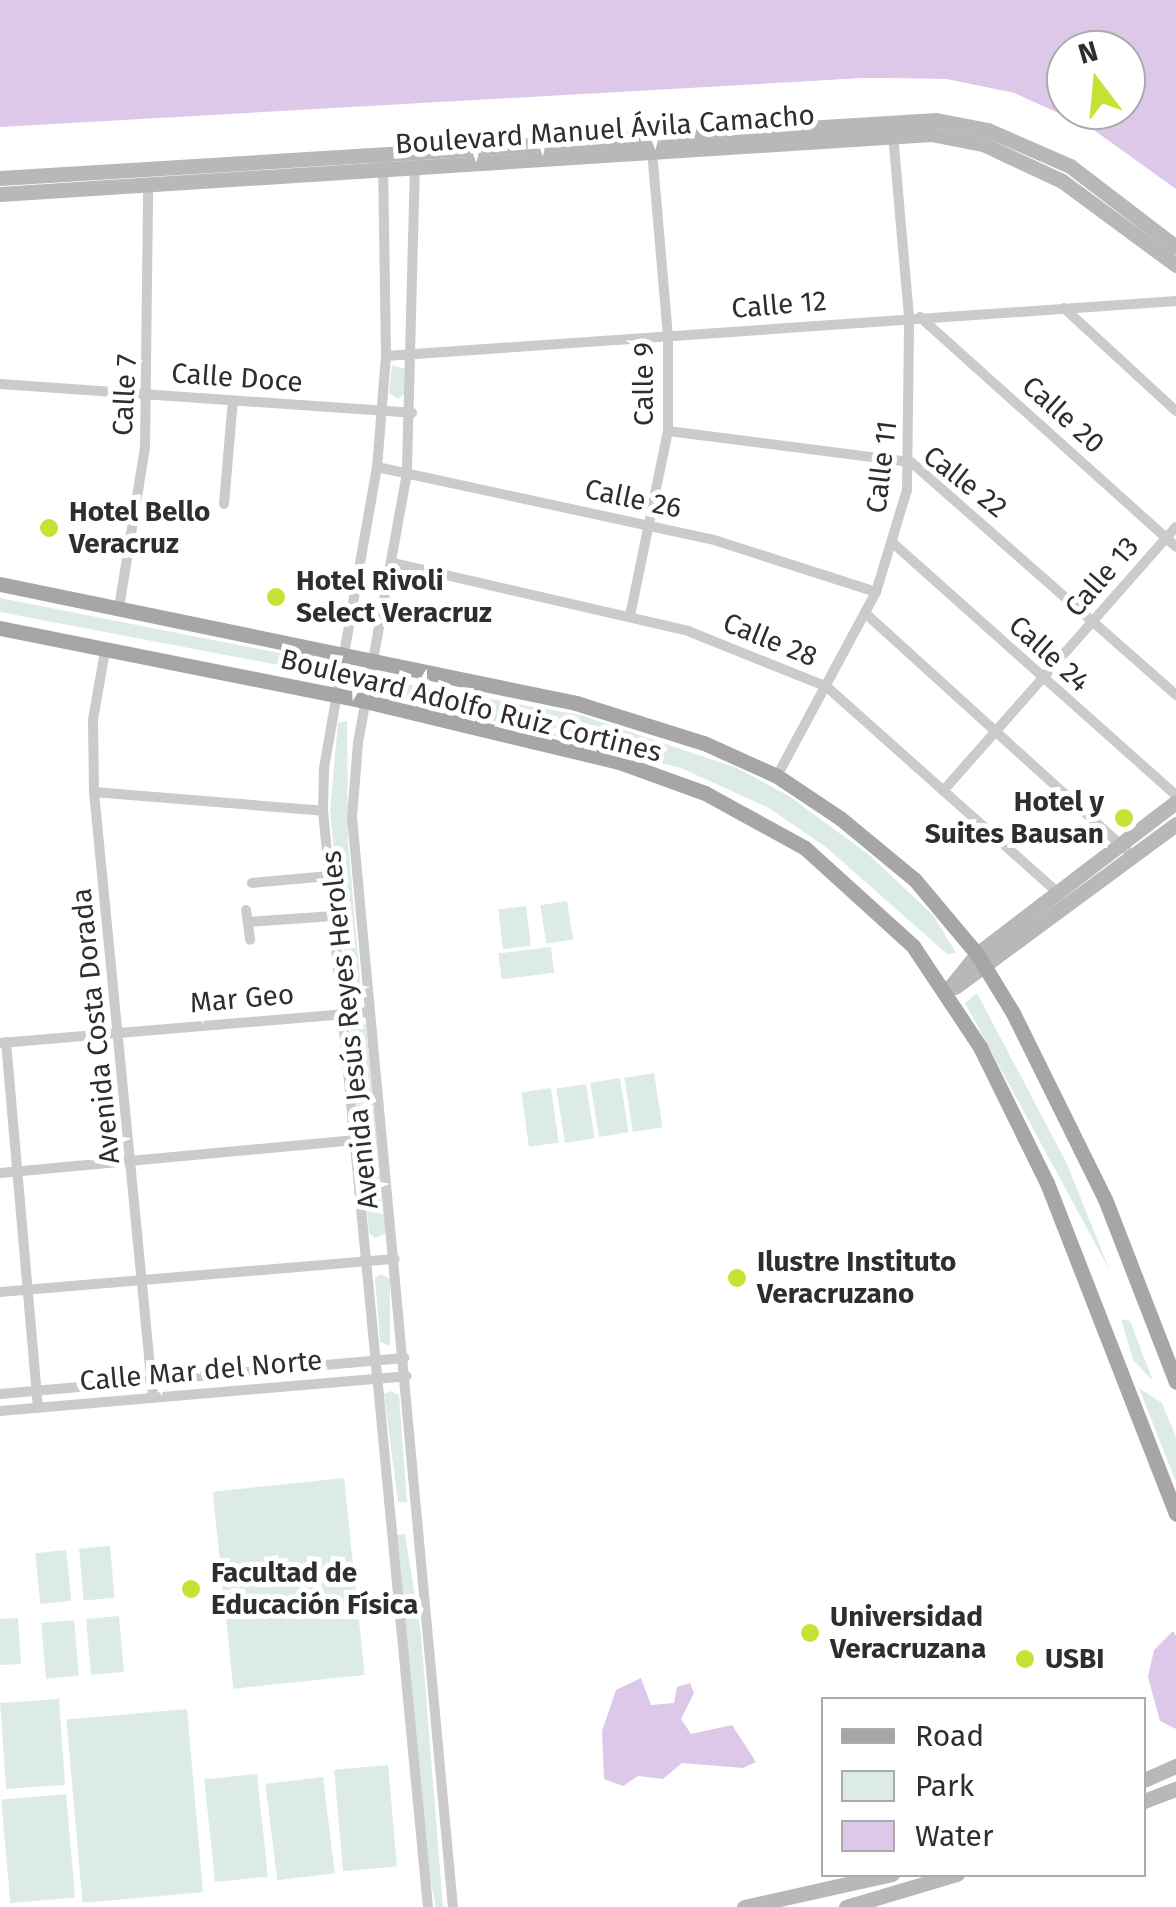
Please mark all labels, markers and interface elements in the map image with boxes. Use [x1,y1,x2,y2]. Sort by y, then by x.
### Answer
north arrow [1046,30,1146,130]
text: N [1075,34,1102,71]
street label: Boulevard Manuel Ávila Camacho [394,99,816,161]
street label: Calle 12 [730,284,828,326]
street label: Calle 9 [627,342,661,426]
street label: Calle 7 [106,353,144,437]
street label: Calle Doce [170,357,304,399]
street label: Calle 20 [1015,369,1111,461]
street label: Calle 11 [860,419,904,515]
street label: Calle 22 [916,439,1014,525]
street label: Calle 26 [582,472,684,526]
place label: Hotel Bello Veracruz [69,495,210,561]
marker: Hotel Bello Veracruz [38,517,60,539]
street label: Calle 13 [1058,530,1146,624]
place label: Hotel Rivoli Select Veracruz [296,564,492,630]
marker: Hotel Rivoli Select Veracruz [265,586,287,608]
street label: Calle 28 [718,606,822,674]
street label: Calle 24 [1002,609,1096,699]
street label: Boulevard Adolfo Ruiz Cortines [277,642,665,770]
place label: Hotel y Suites Bausan [925,785,1104,851]
marker: Hotel y Suites Bausan [1113,807,1135,829]
street label: Avenida Jesús Reyes Heroles [314,849,386,1211]
street label: Avenida Costa Dorada [65,886,127,1166]
street label: Mar Geo [188,978,296,1020]
place label: Ilustre Instituto Veracruzano [757,1245,956,1311]
marker: Ilustre Instituto Veracruzano [726,1267,748,1289]
street label: Calle Mar del Norte [78,1344,324,1398]
place label: Facultad de Educación Física [211,1556,418,1622]
marker: Facultad de Educación Física [180,1578,202,1600]
place label: Universidad Veracruzana [830,1600,986,1666]
marker: Universidad Veracruzana [799,1622,821,1644]
place label: USBI [1045,1642,1105,1676]
marker: USBI [1014,1648,1036,1670]
legend [821,1697,1146,1877]
text: Road [915,1718,984,1754]
text: Park [915,1768,974,1804]
text: Water [915,1818,994,1854]

